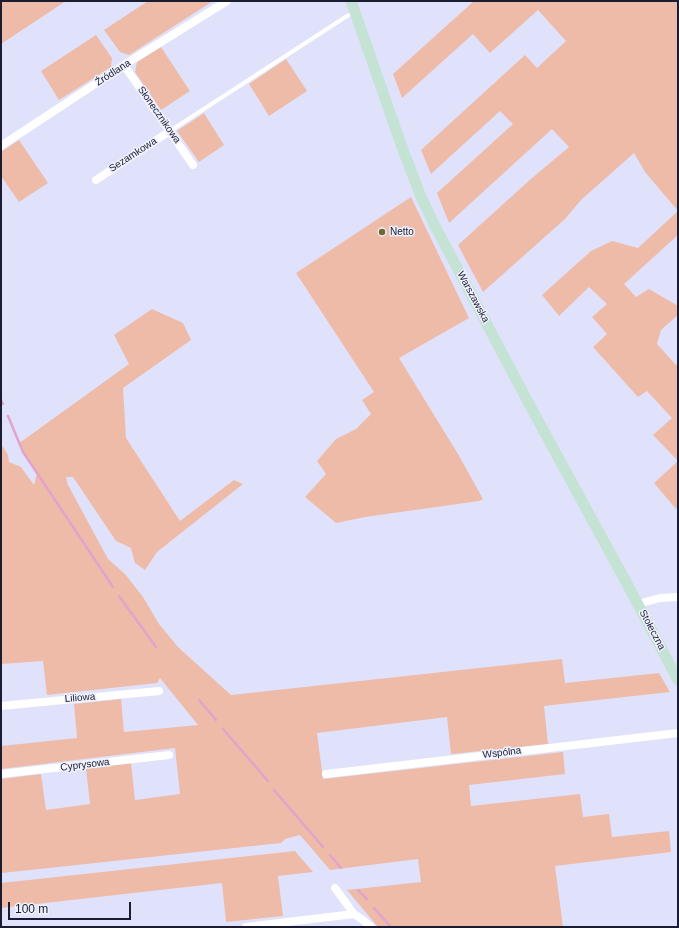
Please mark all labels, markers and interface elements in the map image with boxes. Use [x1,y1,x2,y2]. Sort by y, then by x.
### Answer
street label: Źródlana [93,57,133,89]
street label: Słonecznikowa [135,84,183,146]
street label: Sezamkowa [107,135,159,175]
place label: Netto [390,226,414,238]
marker: Netto [377,227,387,237]
street label: Warszawska [454,269,492,325]
street label: Stołeczna [636,608,668,652]
street label: Liliowa [64,691,96,705]
street label: Wspólna [482,745,522,761]
street label: Cyprysowa [60,756,110,774]
scale bar [10,894,133,920]
text: 100 m [15,902,48,916]

